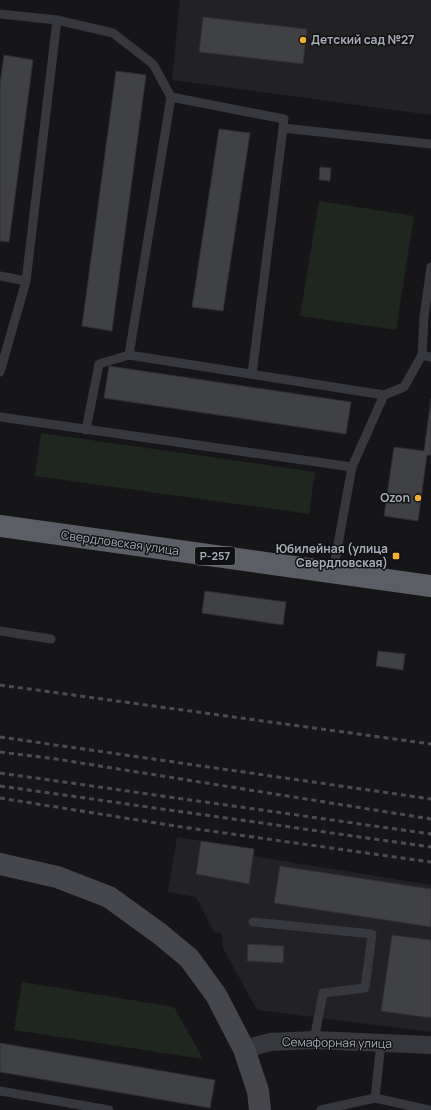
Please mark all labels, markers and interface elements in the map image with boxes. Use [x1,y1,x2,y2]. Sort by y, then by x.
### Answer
place label: Детский сад №27 [311,31,415,48]
marker: Детский сад №27 [298,35,308,45]
place label: Ozon [380,489,410,506]
marker: Ozon [413,493,423,503]
street label: Свердловская улица [60,526,180,559]
place label: Юбилейная (улица Свердловская) [276,540,388,571]
road number: Р-257 [195,547,235,565]
marker: Юбилейная (улица Свердловская) [391,551,401,561]
street label: Семафорная улица [282,1033,392,1052]

